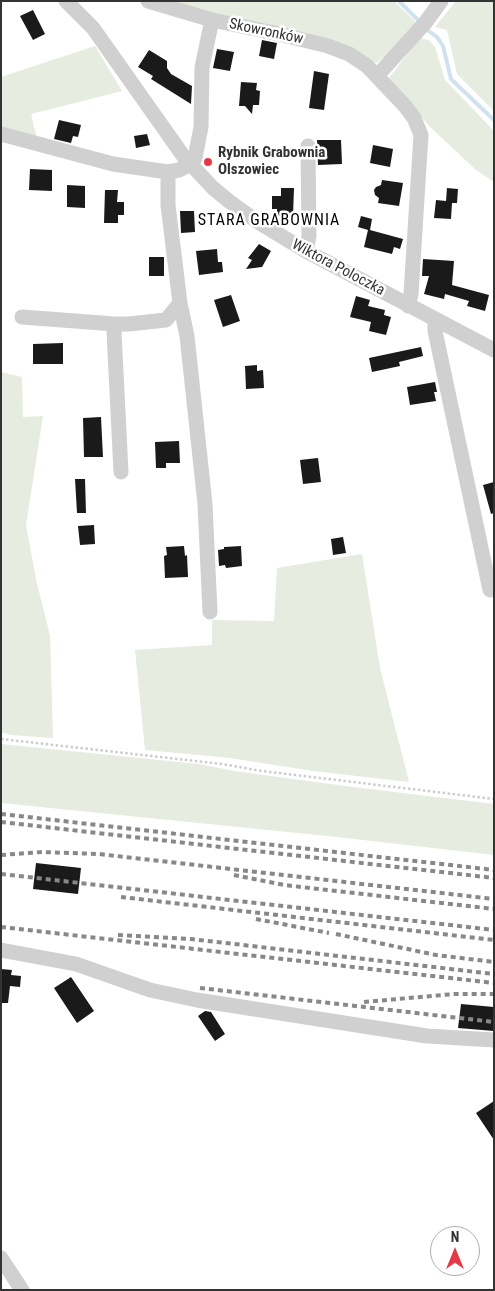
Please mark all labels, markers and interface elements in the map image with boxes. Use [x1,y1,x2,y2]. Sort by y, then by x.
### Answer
street label: Skowronków [227,15,305,49]
place label: Rybnik Grabownia Olszowiec [218,144,325,179]
marker: Rybnik Grabownia Olszowiec [202,156,214,168]
district label: STARA GRABOWNIA [196,211,342,231]
street label: Wiktora Poloczka [289,236,387,300]
north arrow [430,1226,480,1276]
text: N [451,1229,459,1245]

